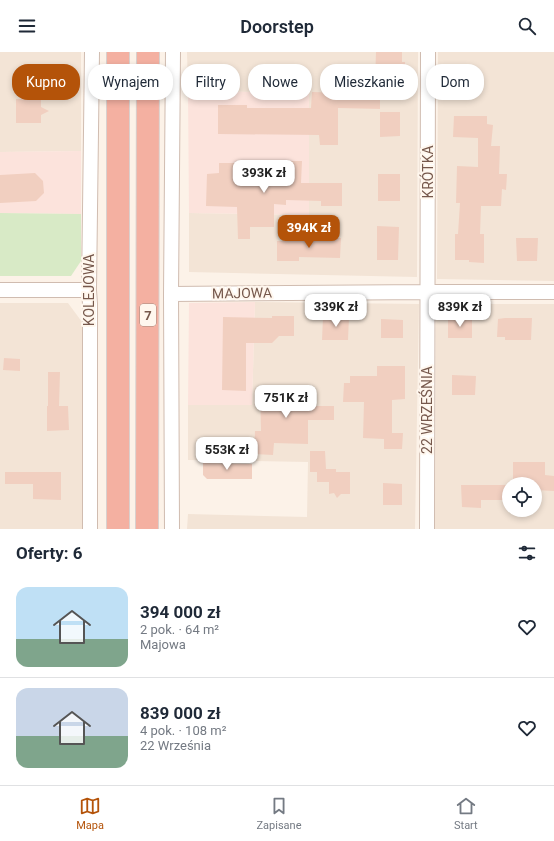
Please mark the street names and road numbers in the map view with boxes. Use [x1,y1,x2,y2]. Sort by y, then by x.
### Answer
street label: KRÓTKA [419,145,436,199]
street label: KOLEJOWA [81,254,97,326]
street label: MAJOWA [212,284,272,302]
road number: 7 [140,304,156,326]
street label: 22 WRZEŚNIA [418,366,435,454]

